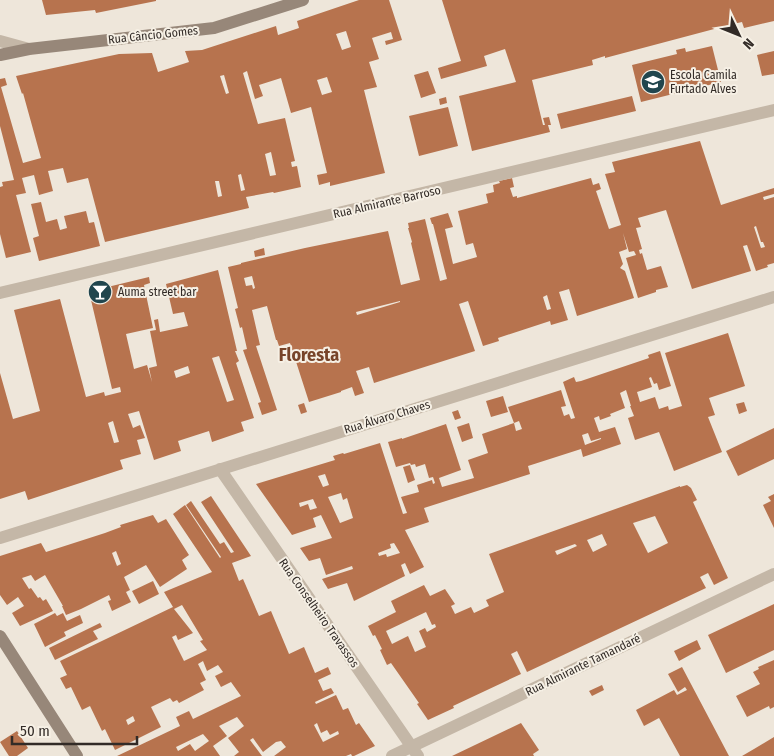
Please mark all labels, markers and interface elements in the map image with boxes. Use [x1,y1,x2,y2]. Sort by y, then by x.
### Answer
north arrow [714,10,764,60]
street label: Rua Câncio Gomes [107,23,199,47]
text: N [739,35,757,52]
place label: Escola Camila Furtado Alves [670,68,737,96]
school or university icon: Escola Camila Furtado Alves [640,69,666,95]
street label: Rua Almirante Barroso [332,183,442,221]
bar icon: Auma street bar [87,279,113,305]
place label: Auma street bar [118,285,197,299]
district label: Floresta [279,344,339,366]
street label: Rua Álvaro Chaves [342,396,432,437]
street label: Rua Conselheiro Travassos [276,556,362,670]
street label: Rua Almirante Tamandaré [523,631,643,699]
scale bar [12,714,138,746]
text: 50 m [20,722,50,740]

